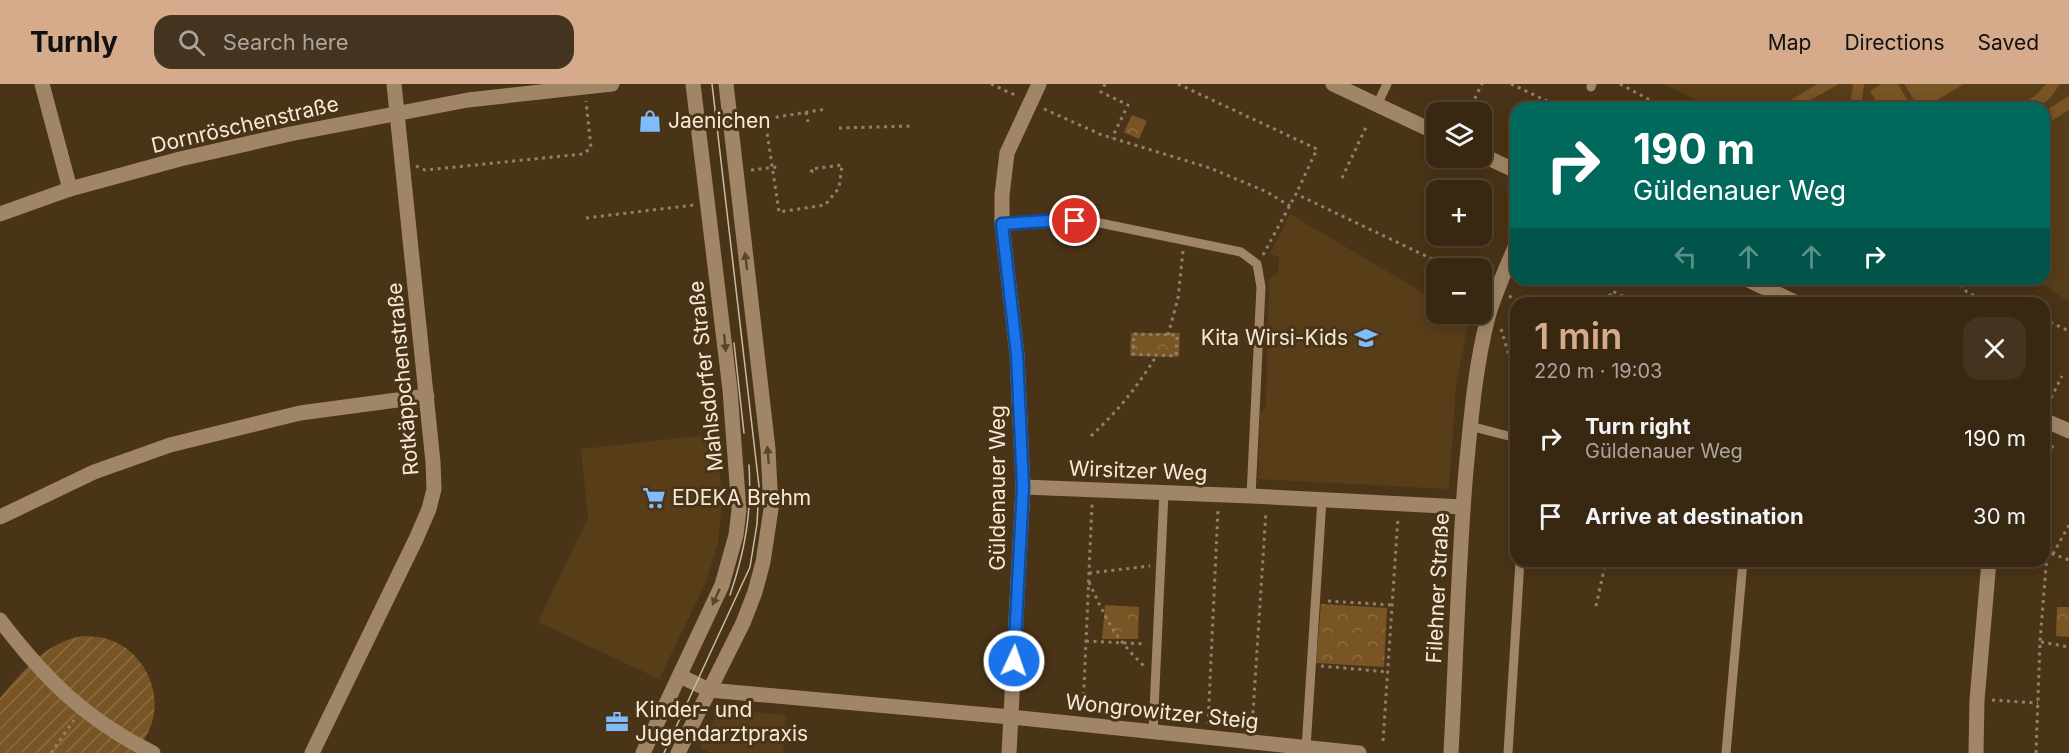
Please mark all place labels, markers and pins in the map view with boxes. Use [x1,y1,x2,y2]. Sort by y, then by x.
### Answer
shop icon: Jaenichen [637,108,663,134]
place label: Jaenichen [668,108,771,133]
pin [1049,195,1100,246]
place label: Kita Wirsi-Kids [1201,325,1348,350]
school or university icon: Kita Wirsi-Kids [1353,325,1379,351]
supermarket icon: EDEKA Brehm [641,485,667,511]
place label: EDEKA Brehm [672,485,811,510]
place label: Kinder- und Jugendarztpraxis [635,697,808,746]
office icon: Kinder- und Jugendarztpraxis [604,709,630,735]

